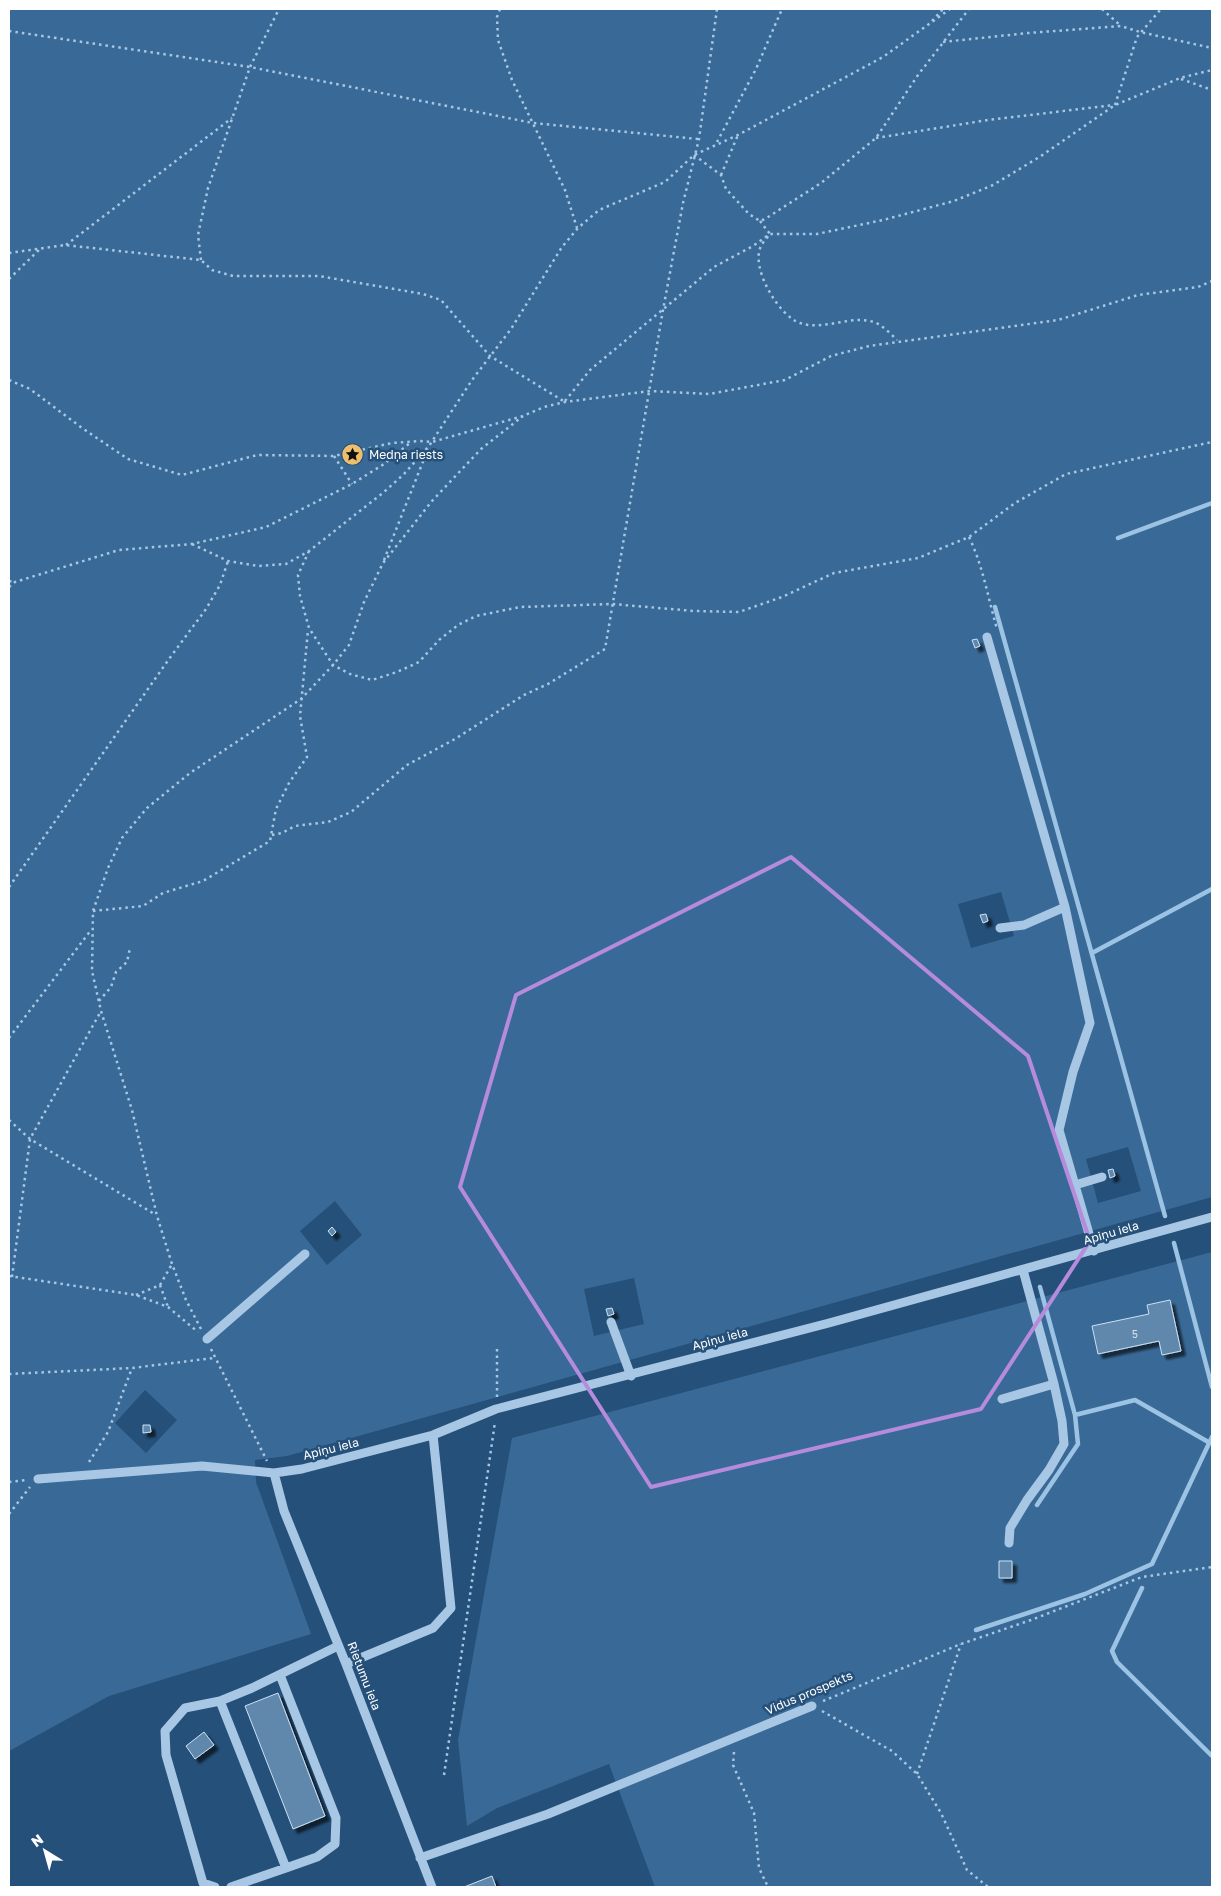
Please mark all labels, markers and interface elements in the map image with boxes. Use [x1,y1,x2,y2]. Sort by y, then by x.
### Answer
place icon: Medņa riests [341,443,365,467]
place label: Medņa riests [369,447,443,462]
street label: Apiņu iela [1081,1217,1140,1248]
street label: Apiņu iela [690,1324,749,1353]
house number: 5 [1132,1328,1138,1340]
street label: Apiņu iela [301,1434,360,1463]
street label: Rietumu iela [345,1639,384,1712]
street label: Vidus prospekts [763,1667,855,1718]
north arrow [20,1826,70,1876]
text: N [28,1830,46,1850]

